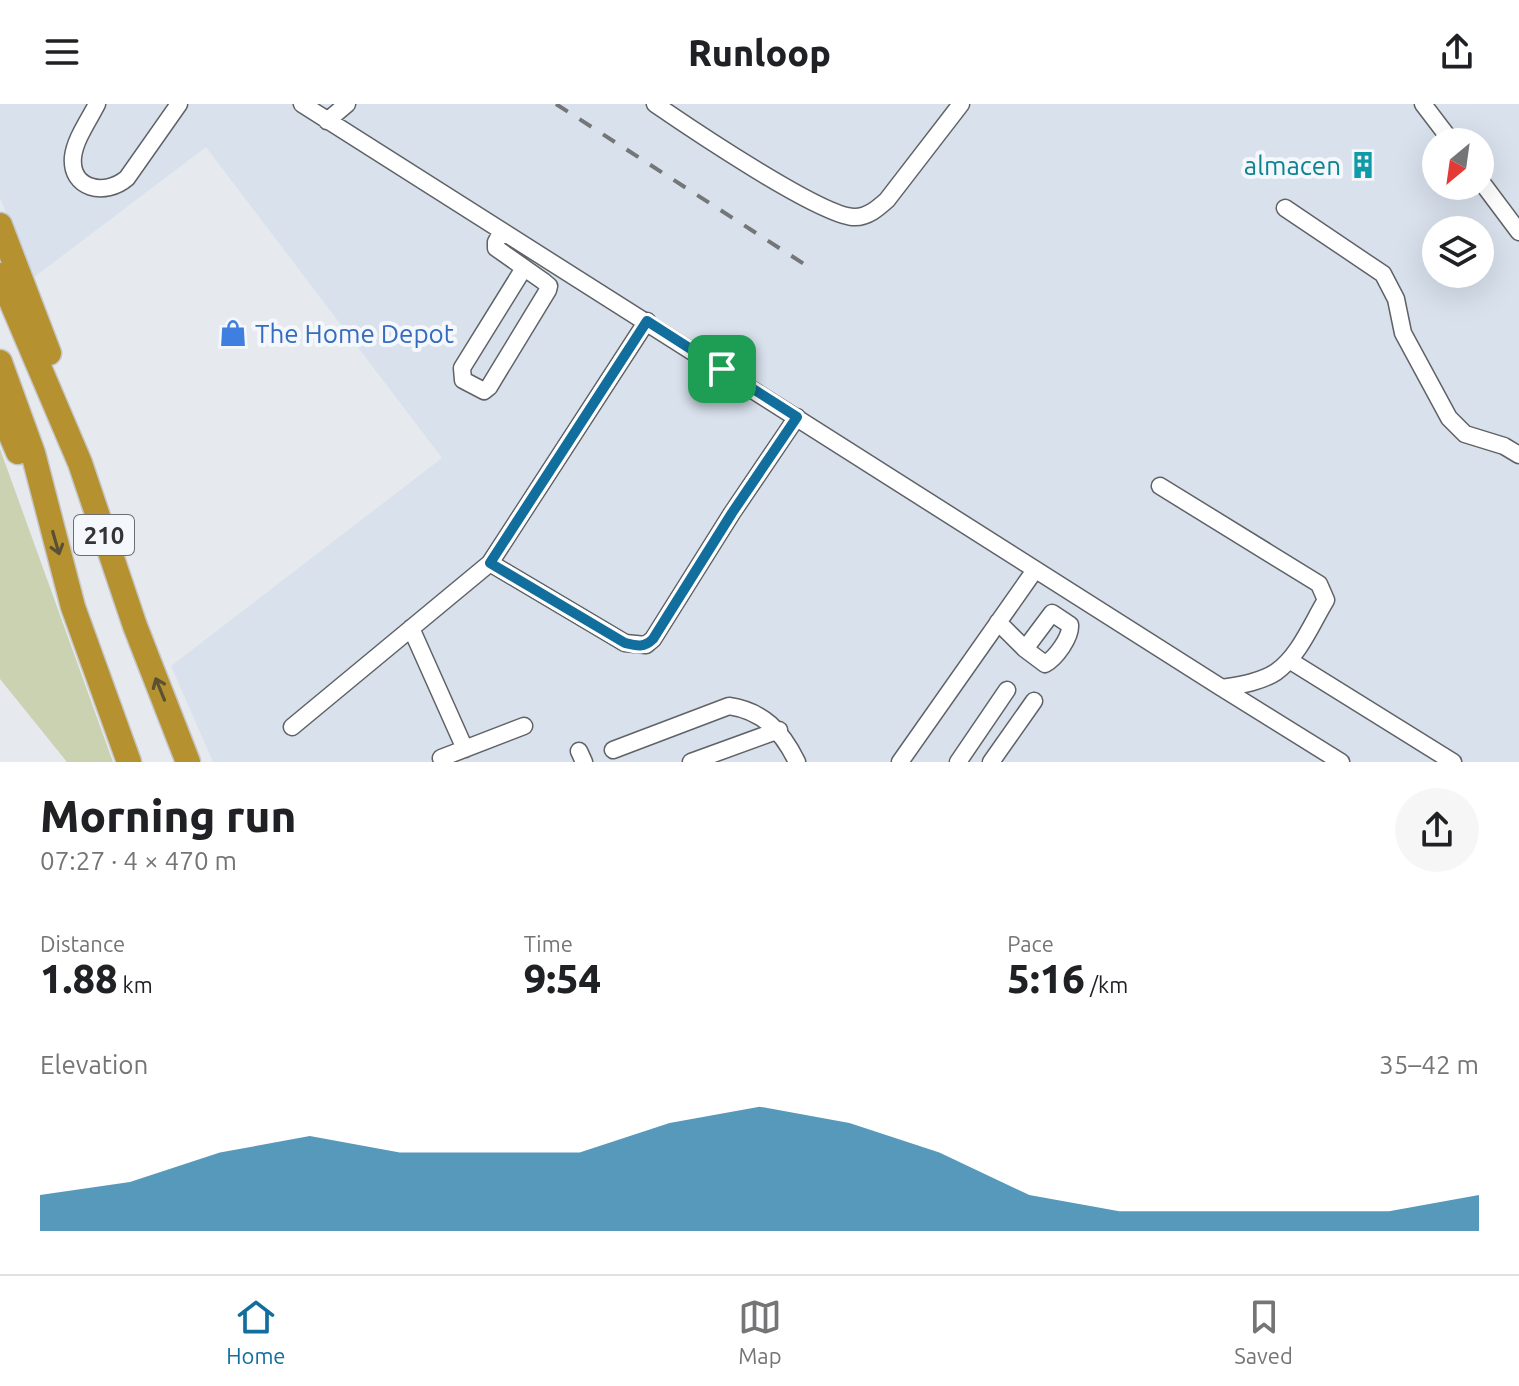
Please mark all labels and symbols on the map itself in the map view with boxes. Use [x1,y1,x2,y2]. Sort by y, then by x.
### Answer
north arrow [1422,128,1494,200]
building icon: almacen [1348,150,1378,180]
place label: almacen [1244,151,1341,180]
shop icon: The Home Depot [218,318,248,348]
place label: The Home Depot [255,319,454,348]
pin [688,335,756,403]
road number: 210 [74,515,134,555]
one-way arrow [49,530,64,556]
one-way arrow [152,677,166,702]

